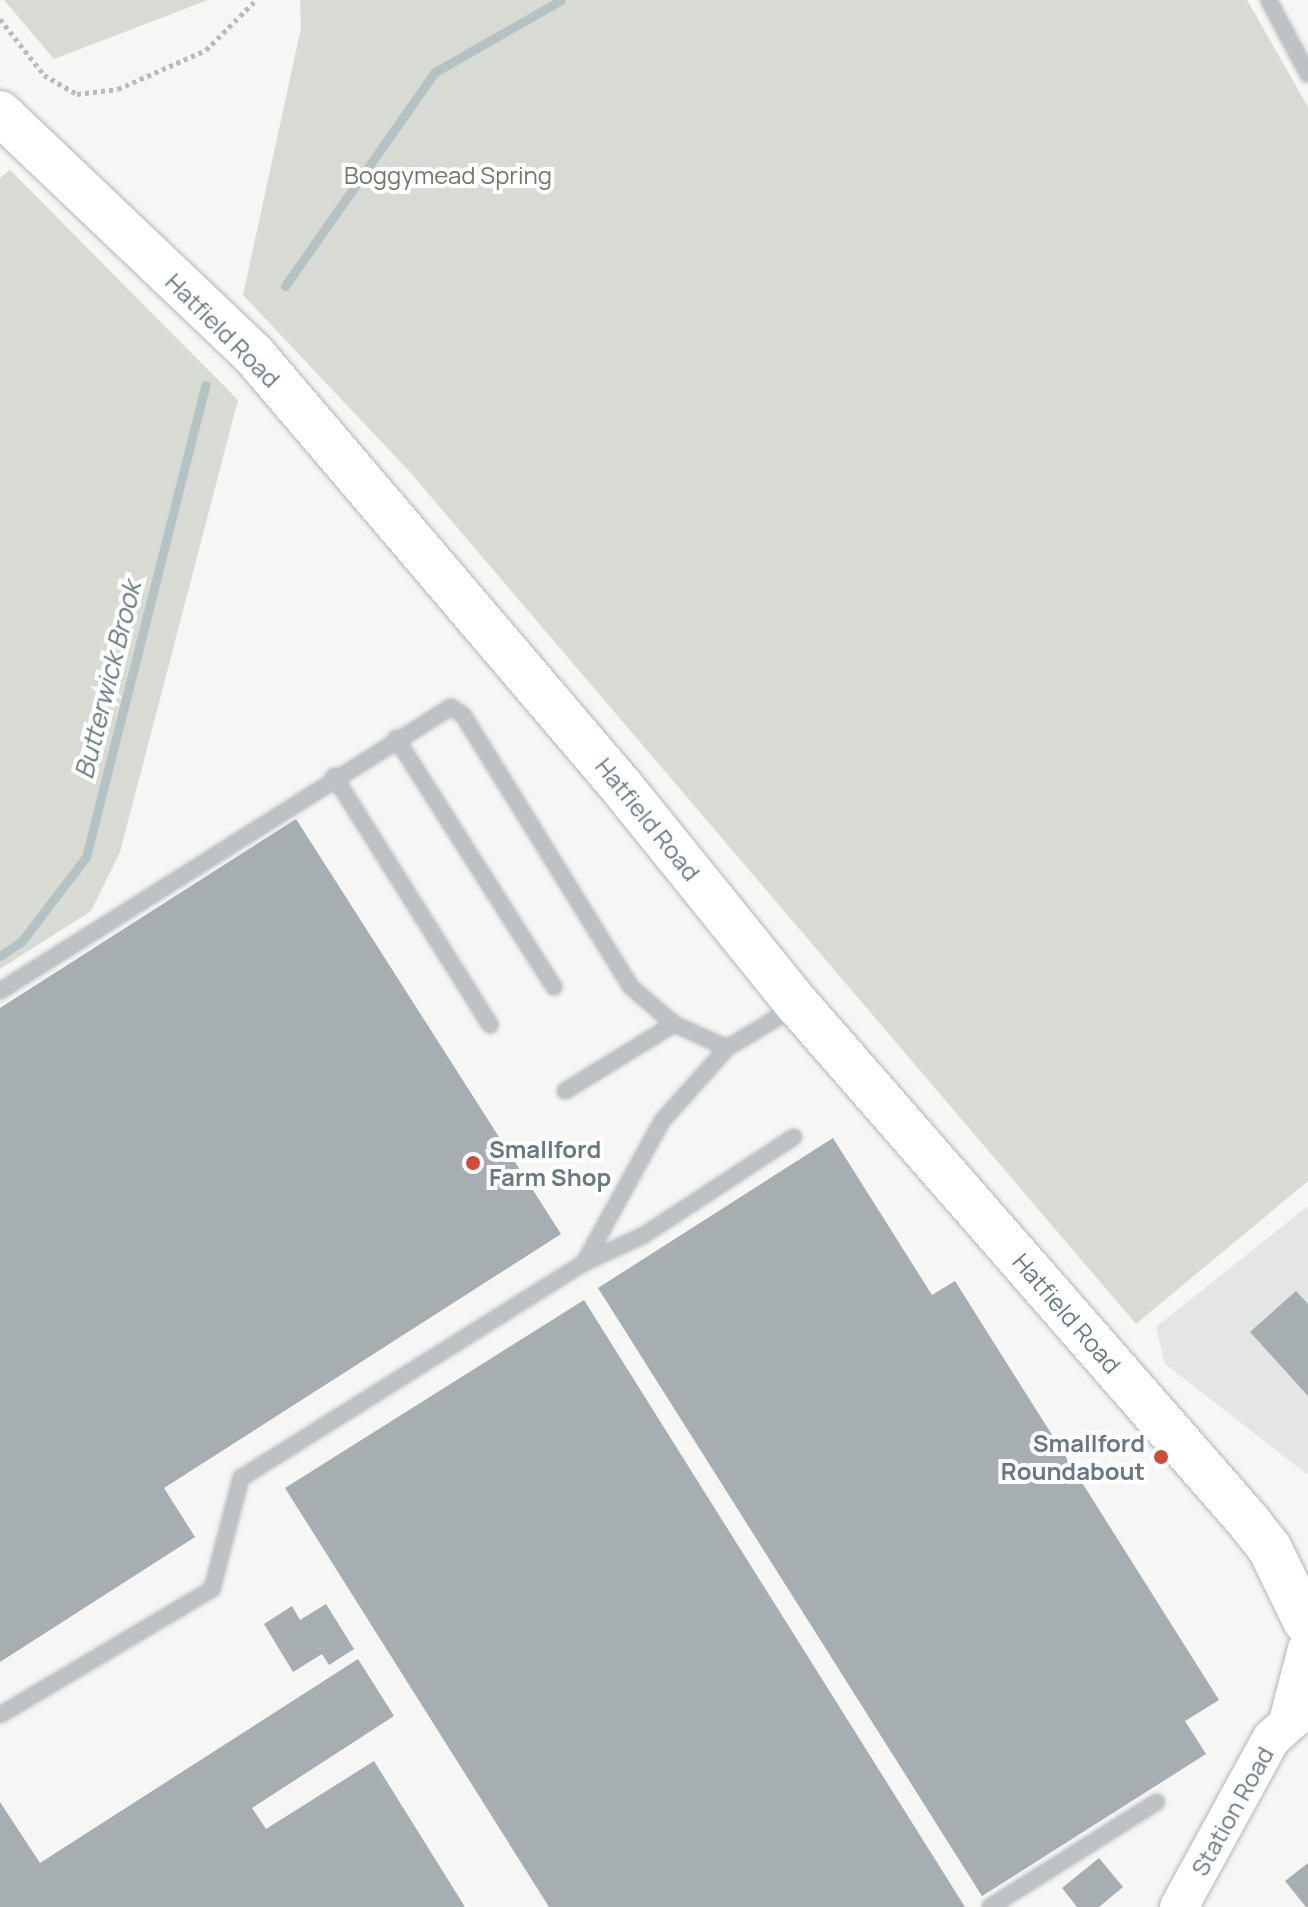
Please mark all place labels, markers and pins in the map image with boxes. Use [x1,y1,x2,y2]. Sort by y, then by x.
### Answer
place label: Smallford Farm Shop [489,1135,611,1191]
marker: Smallford Farm Shop [464,1154,482,1172]
place label: Smallford Roundabout [1001,1429,1145,1485]
marker: Smallford Roundabout [1152,1448,1170,1466]

